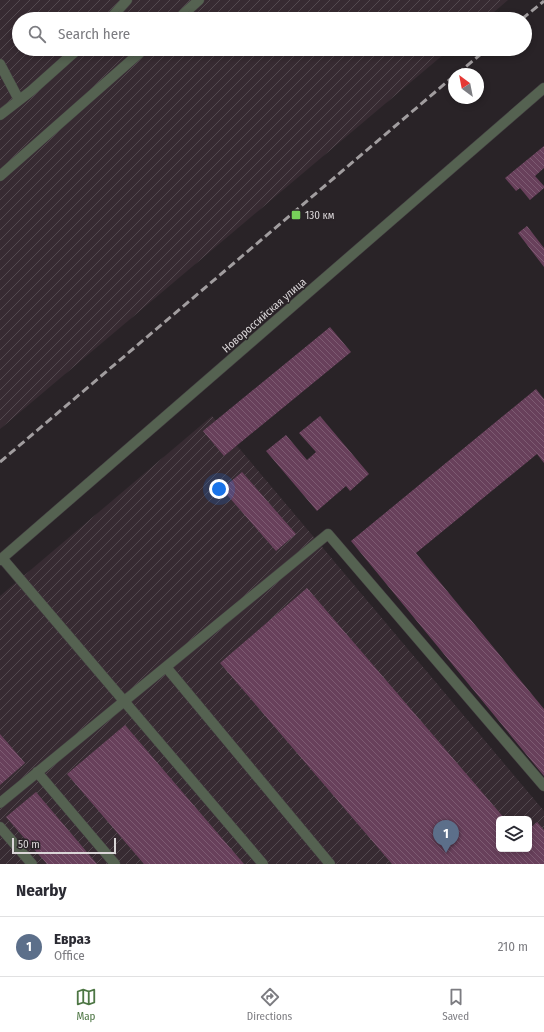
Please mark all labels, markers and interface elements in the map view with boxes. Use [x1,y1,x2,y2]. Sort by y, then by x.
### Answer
search box [12,12,532,56]
icon: search [26,23,48,45]
text: Search here [58,25,130,43]
north arrow [448,68,484,104]
marker: 130 км [290,209,302,221]
place label: 130 км [305,209,335,222]
street label: Новороссийская улица [220,275,309,355]
your location [209,479,229,499]
map controls [496,816,532,852]
button: layers [496,816,532,852]
pin: 1 [433,820,459,853]
scale bar [12,836,116,855]
text: 50 m [18,838,40,851]
text: Nearby [16,880,67,901]
text: Евраз [54,930,91,948]
text: 1 [26,939,32,954]
text: 210 m [498,939,528,954]
text: Office [54,948,85,963]
tab: Map [75,986,97,1023]
tab: Directions [247,986,292,1023]
tab: Saved [442,986,469,1023]

